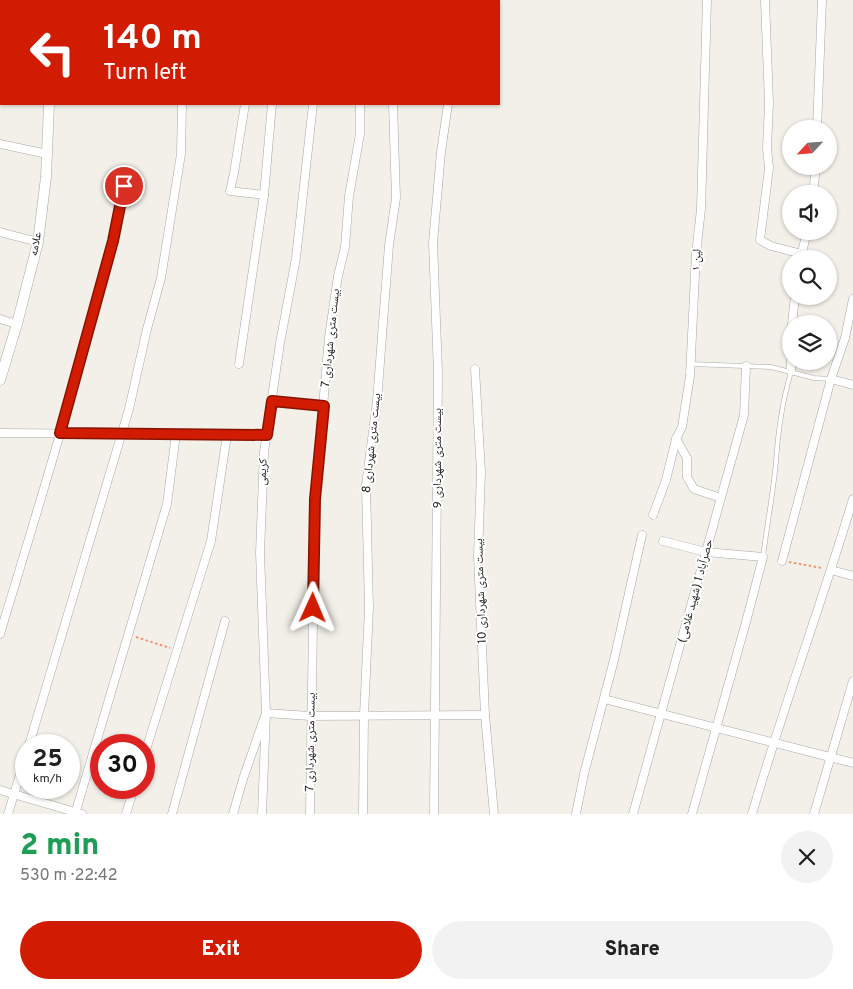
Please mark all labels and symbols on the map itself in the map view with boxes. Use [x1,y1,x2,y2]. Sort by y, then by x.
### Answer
north arrow [782,120,838,175]
pin [103,165,145,207]
street label: علامه [26,231,46,257]
street label: لین ۱ [688,249,706,271]
street label: بیست متری شهرداری 7 [318,288,344,388]
street label: بیست متری شهرداری 8 [359,392,385,494]
street label: بیست متری شهرداری 9 [430,408,446,508]
street label: کریمی [254,458,272,486]
street label: حصرآباد 1 (شهید غلامی) [674,537,718,645]
street label: بیست متری شهرداری 10 [471,538,491,644]
position arrow [286,581,338,633]
street label: بیست متری شهرداری 7 [302,692,320,792]
speed limit sign: 30 [90,734,155,799]

